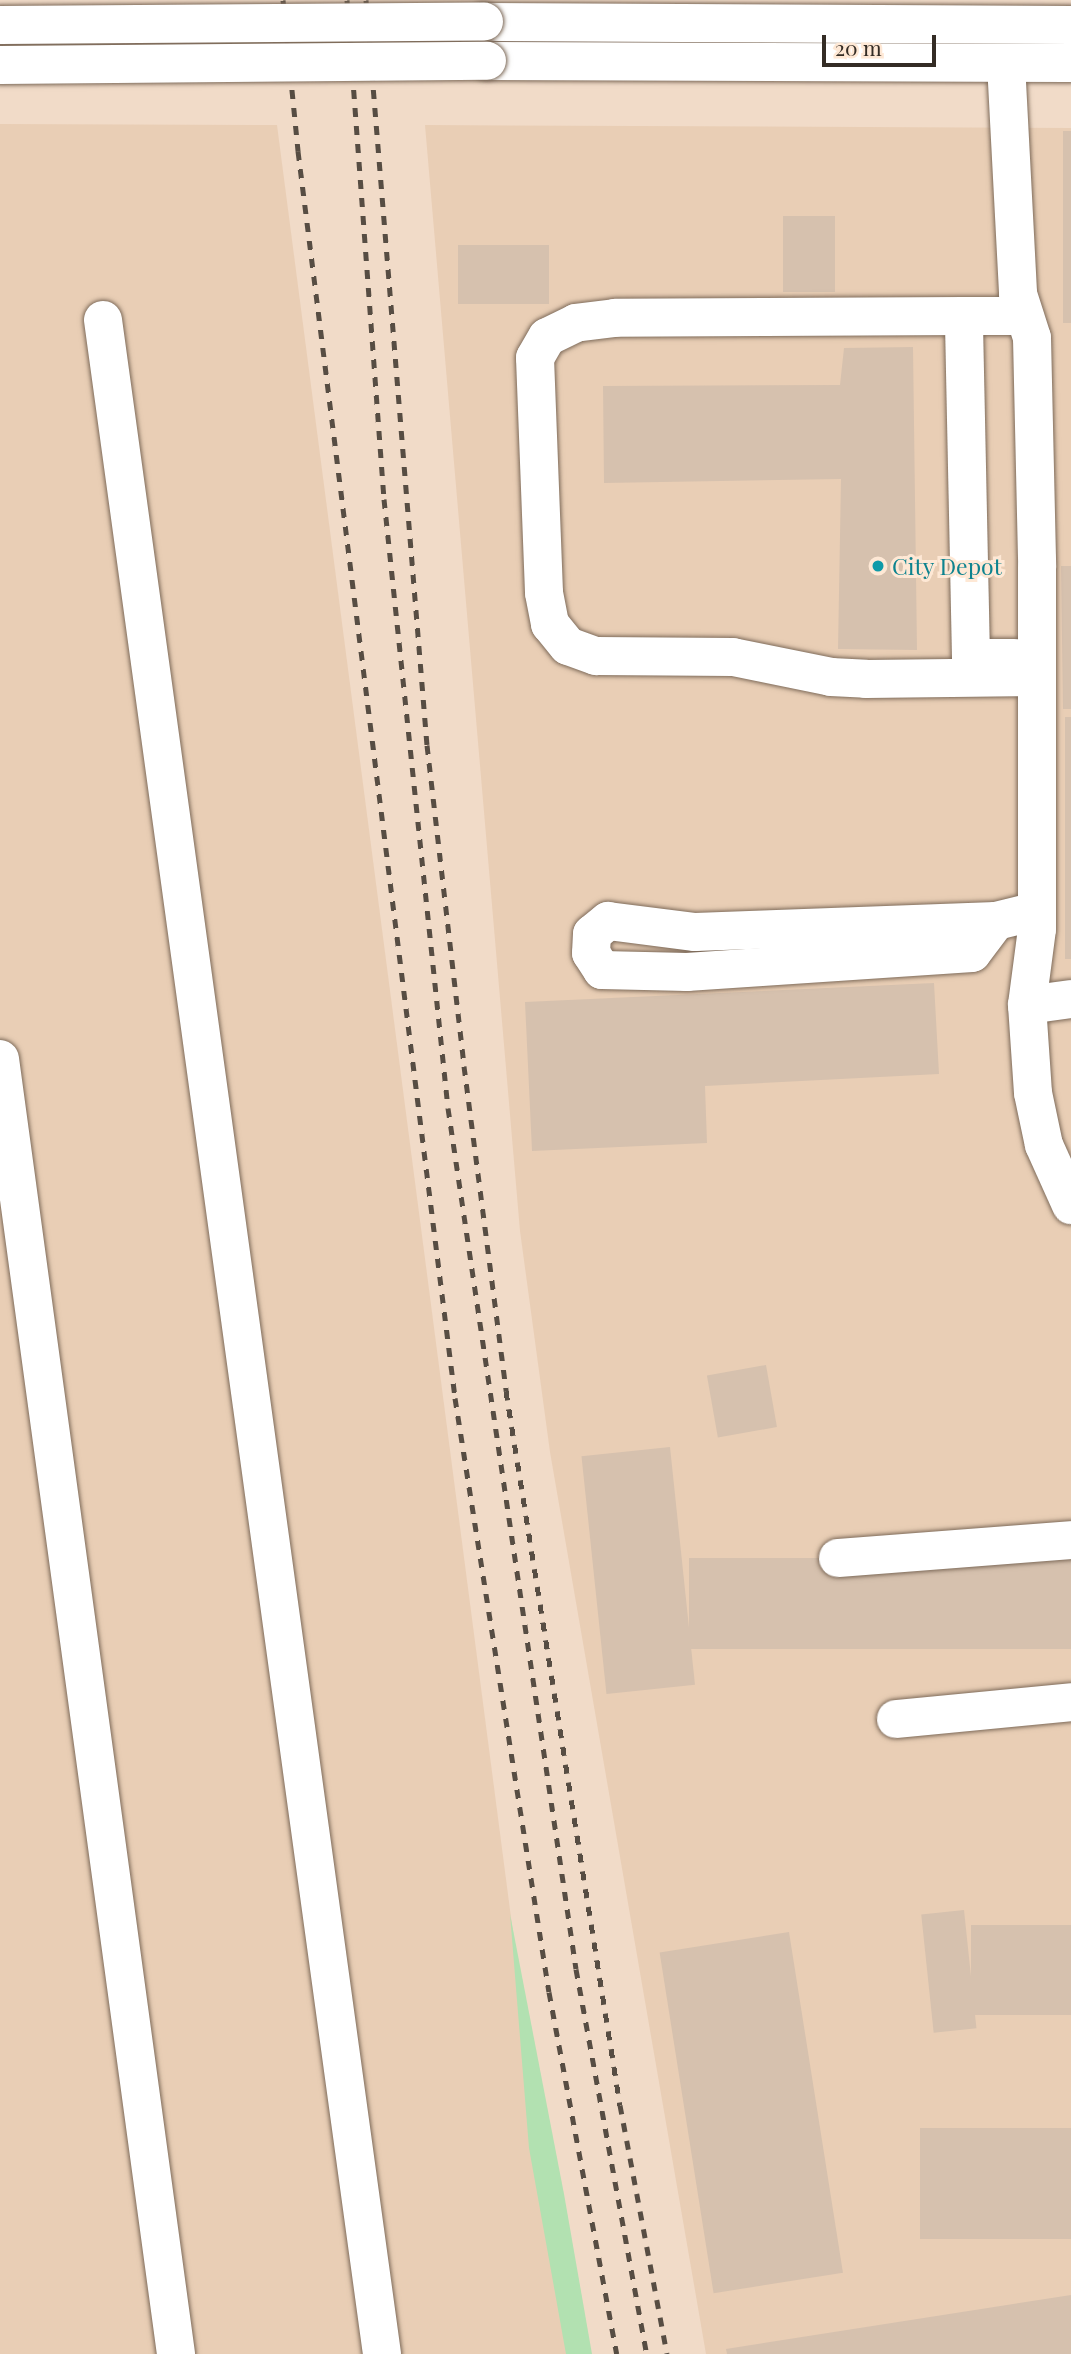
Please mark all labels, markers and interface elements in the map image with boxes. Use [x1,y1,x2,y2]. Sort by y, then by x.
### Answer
scale bar [826,21,940,65]
text: 20 m [835,33,882,61]
place label: City Depot [892,552,1002,580]
marker: City Depot [870,558,886,574]

